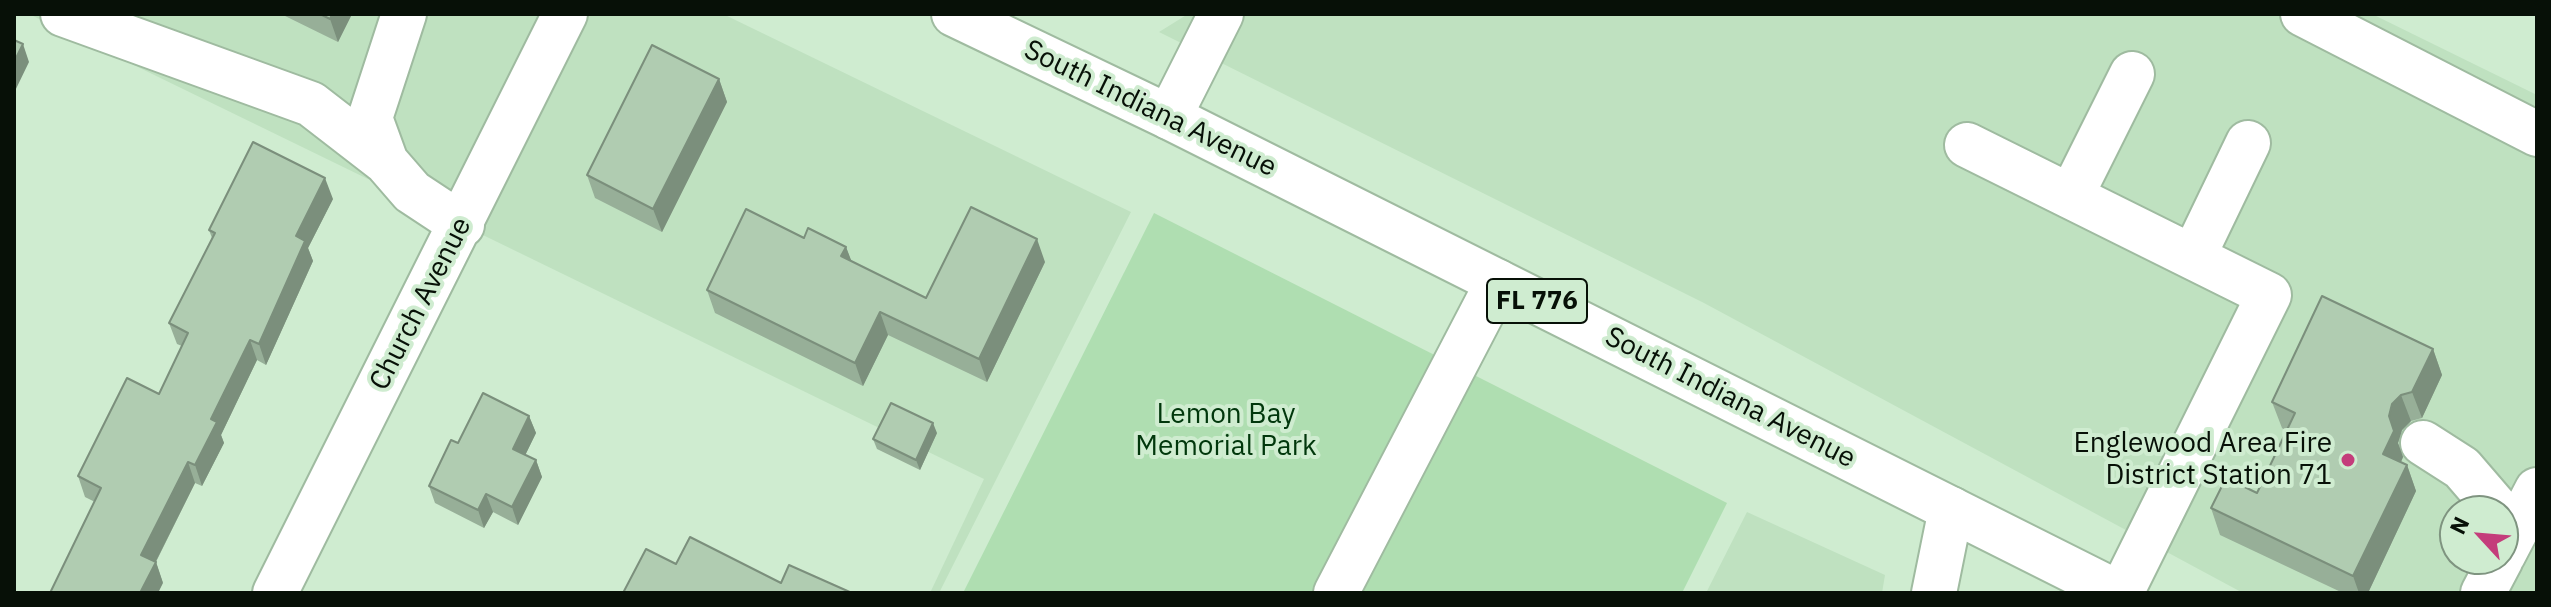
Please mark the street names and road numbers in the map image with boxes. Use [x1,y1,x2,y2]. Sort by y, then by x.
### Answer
street label: South Indiana Avenue [1018,33,1282,185]
street label: Church Avenue [363,212,479,396]
road number: FL 776 [1487,279,1587,323]
street label: South Indiana Avenue [1599,320,1861,476]

